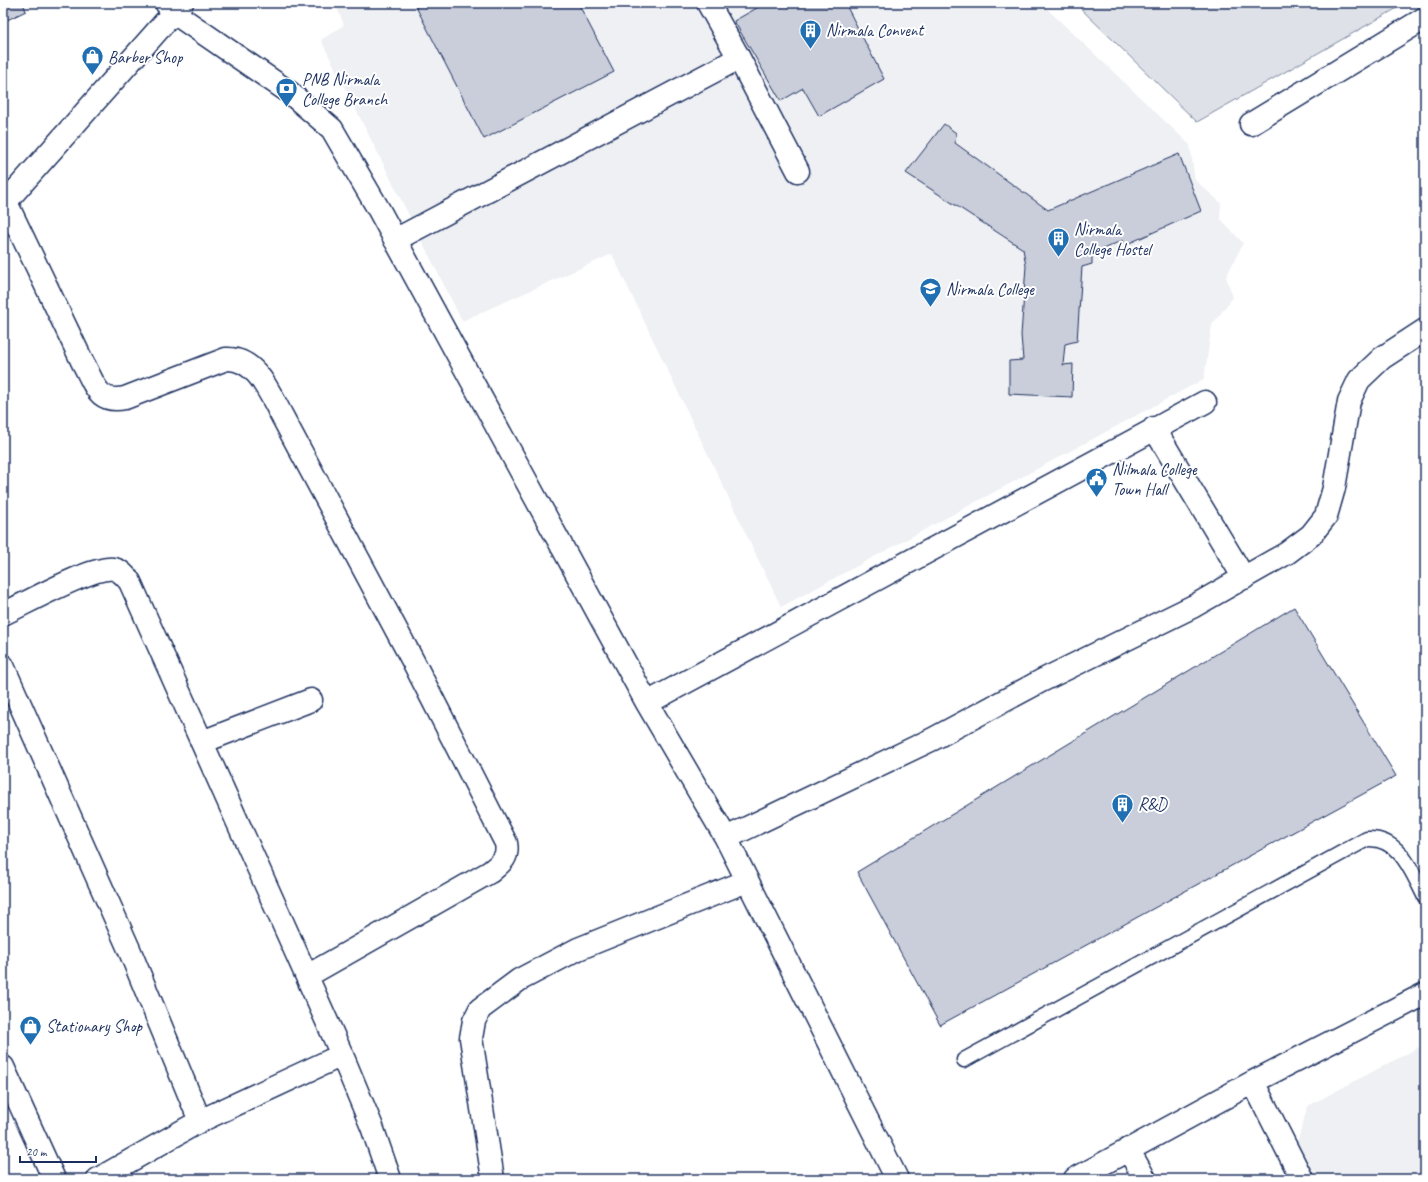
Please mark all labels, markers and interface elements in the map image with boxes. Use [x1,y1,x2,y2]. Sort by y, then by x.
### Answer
building icon: Nirmala Convent [797,17,823,50]
place label: Nirmala Convent [826,20,925,41]
shop icon: Barber Shop [80,44,106,77]
place label: Barber Shop [108,47,184,68]
place label: PNB Nirmala College Branch [302,69,388,110]
bank icon: PNB Nirmala College Branch [273,76,299,109]
place label: Nirmala College Hostel [1074,219,1153,260]
building icon: Nirmala College Hostel [1045,226,1071,259]
school or university icon: Nirmala College [918,276,944,309]
place label: Nirmala College [946,279,1035,300]
place label: Nilmala College Town Hall [1112,459,1198,500]
public building icon: Nilmala College Town Hall [1083,466,1109,499]
building icon: R&D [1109,791,1135,824]
place label: R&D [1138,794,1169,815]
shop icon: Stationary Shop [17,1013,43,1046]
place label: Stationary Shop [46,1016,144,1037]
scale bar [20,1138,96,1164]
text: 20 m [26,1144,48,1160]

